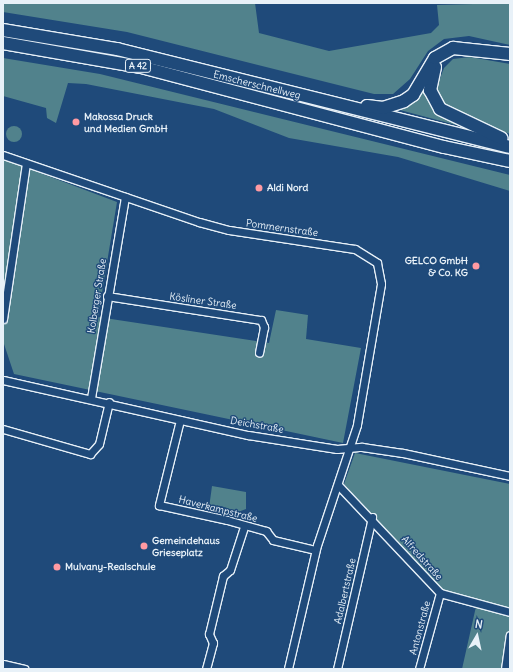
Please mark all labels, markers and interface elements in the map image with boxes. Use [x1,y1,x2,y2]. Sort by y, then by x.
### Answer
road number: A 42 [124,59,152,73]
street label: Emscherschnellweg [212,68,302,102]
place label: Makossa Druck und Medien GmbH [84,110,168,134]
marker: Makossa Druck und Medien GmbH [71,117,81,127]
place label: Aldi Nord [267,182,308,194]
marker: Aldi Nord [254,183,264,193]
street label: Pommernstraße [245,217,319,239]
place label: GELCO GmbH & Co. KG [405,254,468,278]
street label: Kolberger Straße [85,258,109,334]
marker: GELCO GmbH & Co. KG [471,261,481,271]
street label: Kösliner Straße [169,290,237,312]
street label: Deichstraße [229,414,285,436]
street label: Haverkampstraße [177,493,259,525]
street label: Alfredstraße [399,533,445,583]
place label: Gemeindehaus Grieseplatz [152,534,220,558]
marker: Gemeindehaus Grieseplatz [139,541,149,551]
street label: Adalbertstraße [332,557,358,625]
place label: Mulvany-Realschule [65,561,156,573]
marker: Mulvany-Realschule [52,562,62,572]
street label: Antonstraße [407,600,433,656]
north arrow [457,616,497,656]
text: N [474,617,484,632]

